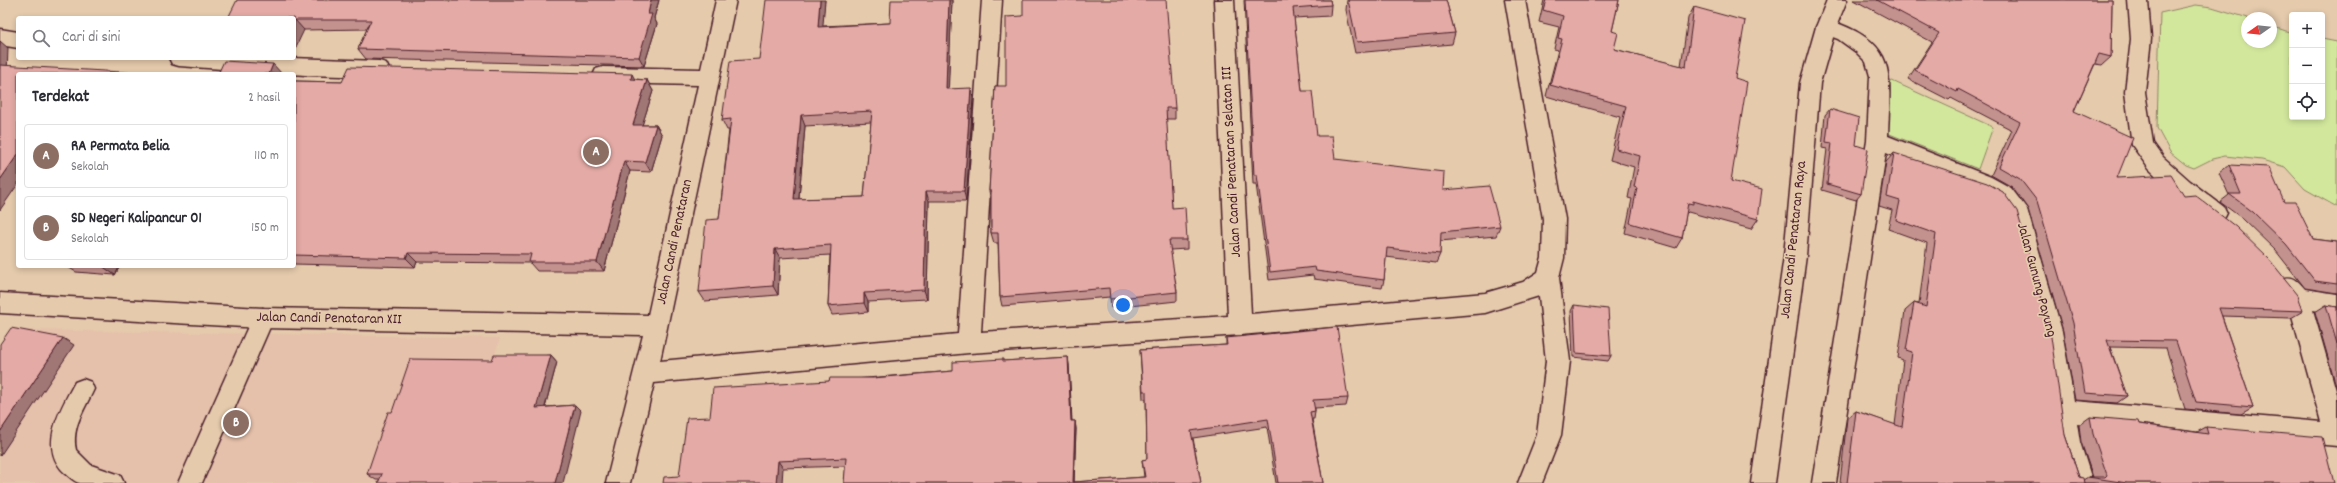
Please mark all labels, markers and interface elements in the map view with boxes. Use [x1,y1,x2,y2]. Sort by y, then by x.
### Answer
north arrow [2241,12,2277,48]
map controls [2289,12,2325,120]
button: + [2289,12,2325,48]
search box [16,16,296,60]
icon: search [30,27,52,49]
text: Cari di sini [62,27,120,49]
button: − [2289,48,2325,84]
street label: Jalan Candi Penataran Selatan III [1216,65,1248,258]
button: locate [2289,84,2325,120]
text: Terdekat [32,86,89,110]
text: 2 hasil [248,89,280,108]
text: RA Permata Belia [71,136,169,158]
pin: A [583,137,609,167]
text: A [42,147,50,166]
text: 110 m [254,147,279,166]
text: Sekolah [71,158,109,177]
street label: Jalan Candi Penataran Raya [1775,159,1813,320]
street label: Jalan Candi Penataran [651,177,699,307]
text: SD Negeri Kalipancur 01 [71,208,202,230]
text: B [43,219,49,238]
text: 150 m [251,219,279,238]
street label: Jalan Gunung Payung [2010,220,2062,340]
text: Sekolah [71,230,109,249]
your location [1113,295,1133,315]
street label: Jalan Candi Penataran XII [256,307,402,331]
pin: B [223,408,249,438]

